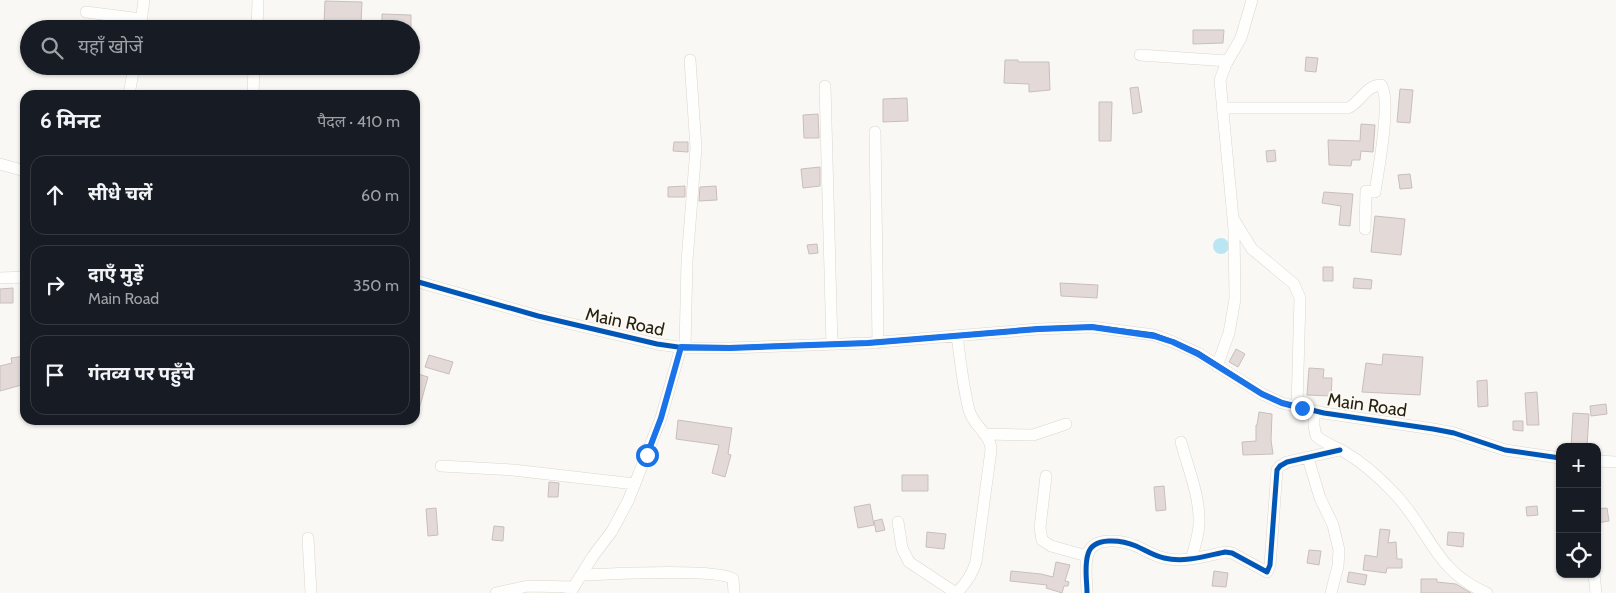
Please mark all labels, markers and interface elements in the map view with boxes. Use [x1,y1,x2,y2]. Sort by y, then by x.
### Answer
search box [20,20,420,75]
icon: search [38,34,66,62]
text: यहाँ खोजें [78,35,143,58]
text: 6 मिनट [40,108,101,133]
text: पैदल · 410 m [317,112,400,131]
icon: ahead [41,181,69,209]
text: सीधे चलें [88,182,152,205]
text: 60 m [361,186,399,205]
text: दाएँ मुड़ें [88,263,143,286]
icon: right [41,271,69,299]
text: 350 m [353,276,399,295]
text: Main Road [88,289,159,308]
street label: Main Road [584,303,666,341]
icon: arrive [41,361,69,389]
text: गंतव्य पर पहुँचे [88,362,194,385]
street label: Main Road [1326,389,1408,421]
route end [1291,397,1314,420]
map controls [1556,443,1601,578]
button: + [1556,443,1601,488]
route start [636,444,659,467]
button: − [1556,488,1601,533]
button: locate [1556,533,1601,578]

